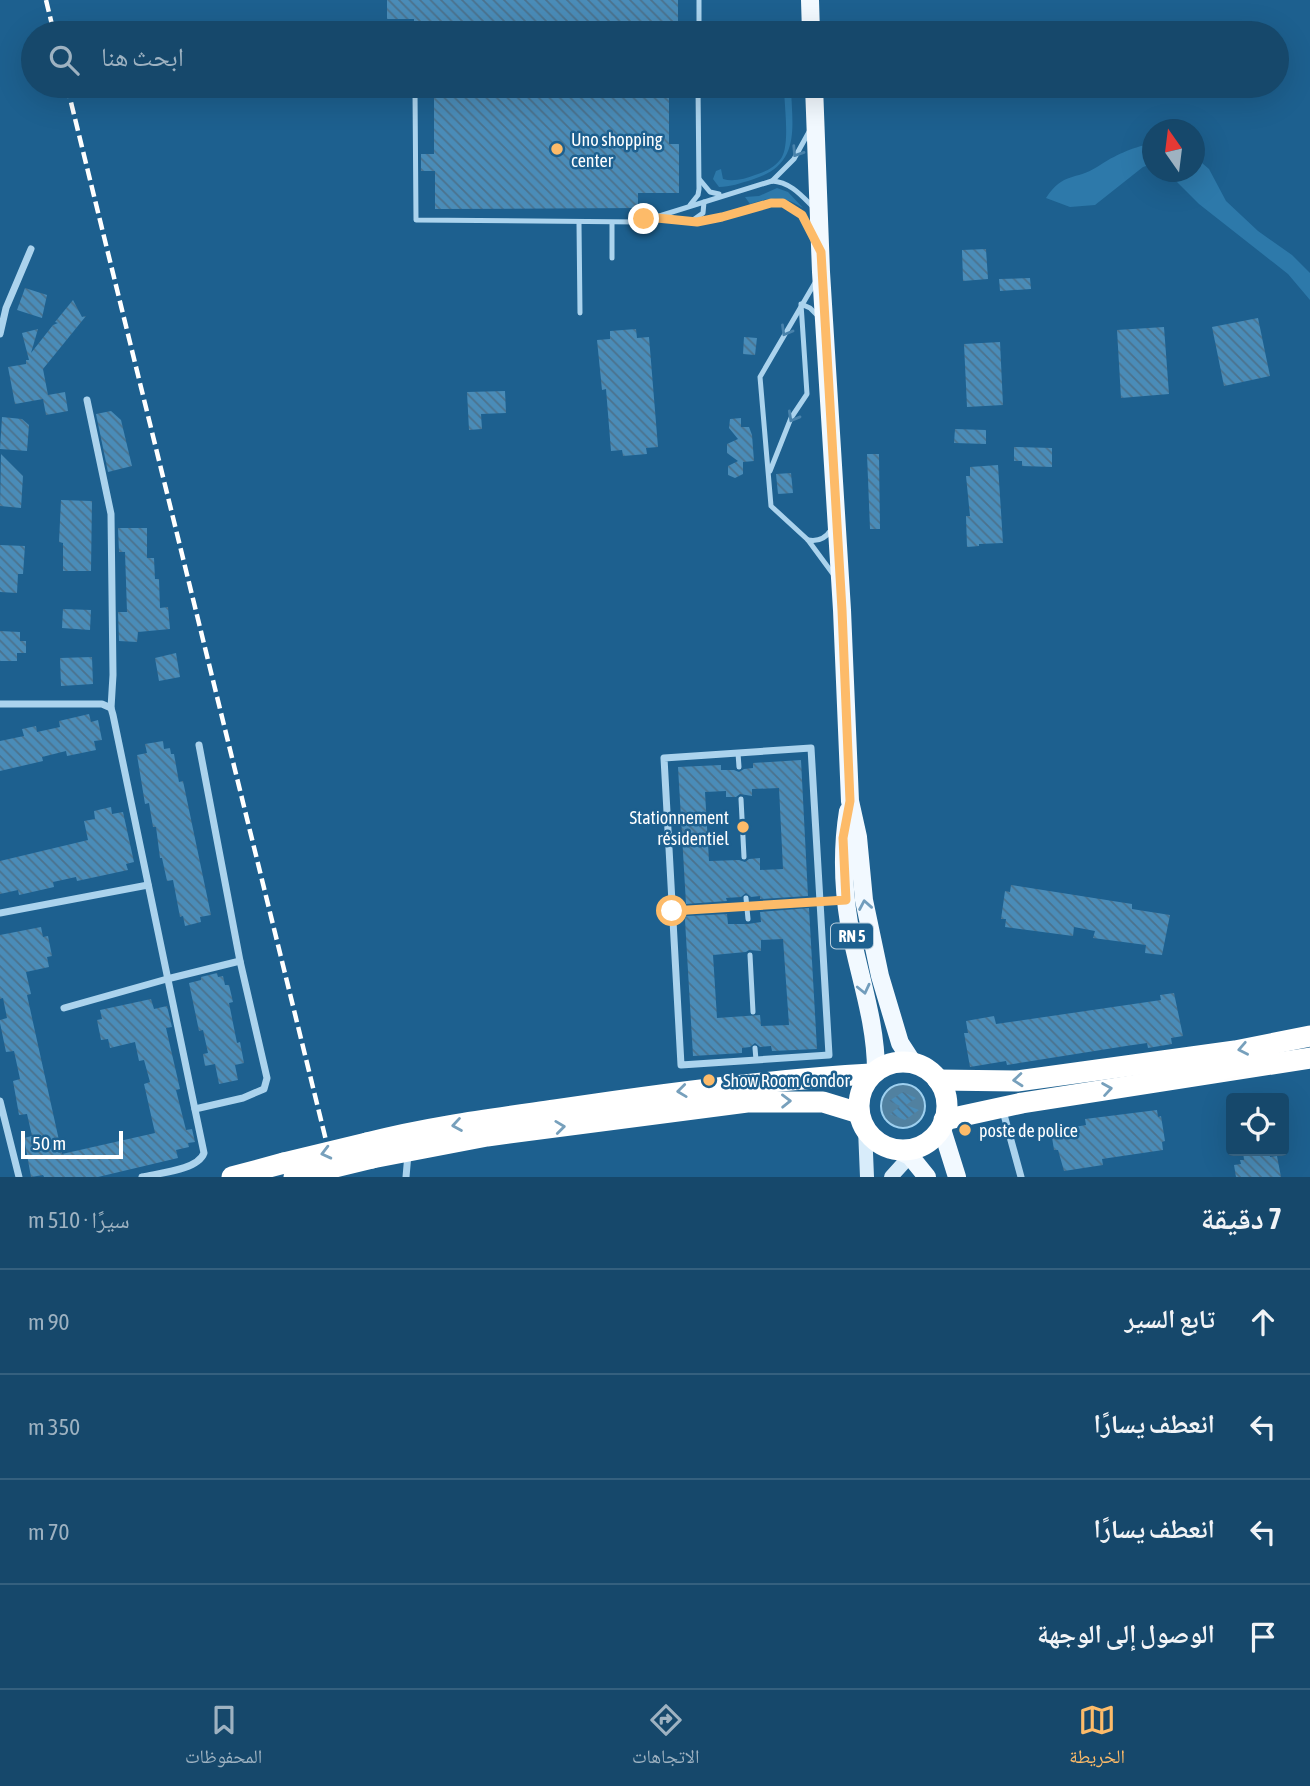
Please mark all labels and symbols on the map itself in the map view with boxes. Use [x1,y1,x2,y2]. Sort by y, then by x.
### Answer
north arrow [1142,119,1205,182]
place label: Uno shopping center [571,129,663,171]
marker: Uno shopping center [549,141,565,157]
one-way arrow [793,145,806,158]
route end [628,203,659,234]
one-way arrow [781,323,794,336]
one-way arrow [788,410,801,423]
place label: Stationnement résidentiel [629,807,729,849]
marker: Stationnement résidentiel [735,819,751,835]
route start [656,895,687,926]
one-way arrow [858,899,873,911]
road number: RN 5 [831,924,873,948]
one-way arrow [856,983,870,995]
one-way arrow [1237,1041,1249,1056]
place label: Show Room Condor [723,1070,850,1091]
marker: Show Room Condor [701,1072,717,1088]
one-way arrow [1012,1072,1023,1087]
one-way arrow [1101,1082,1113,1097]
one-way arrow [676,1084,687,1099]
one-way arrow [781,1093,791,1109]
one-way arrow [451,1117,462,1132]
one-way arrow [554,1119,566,1134]
place label: poste de police [979,1120,1078,1141]
marker: poste de police [957,1122,973,1138]
scale bar [21,1128,122,1160]
one-way arrow [320,1145,332,1159]

